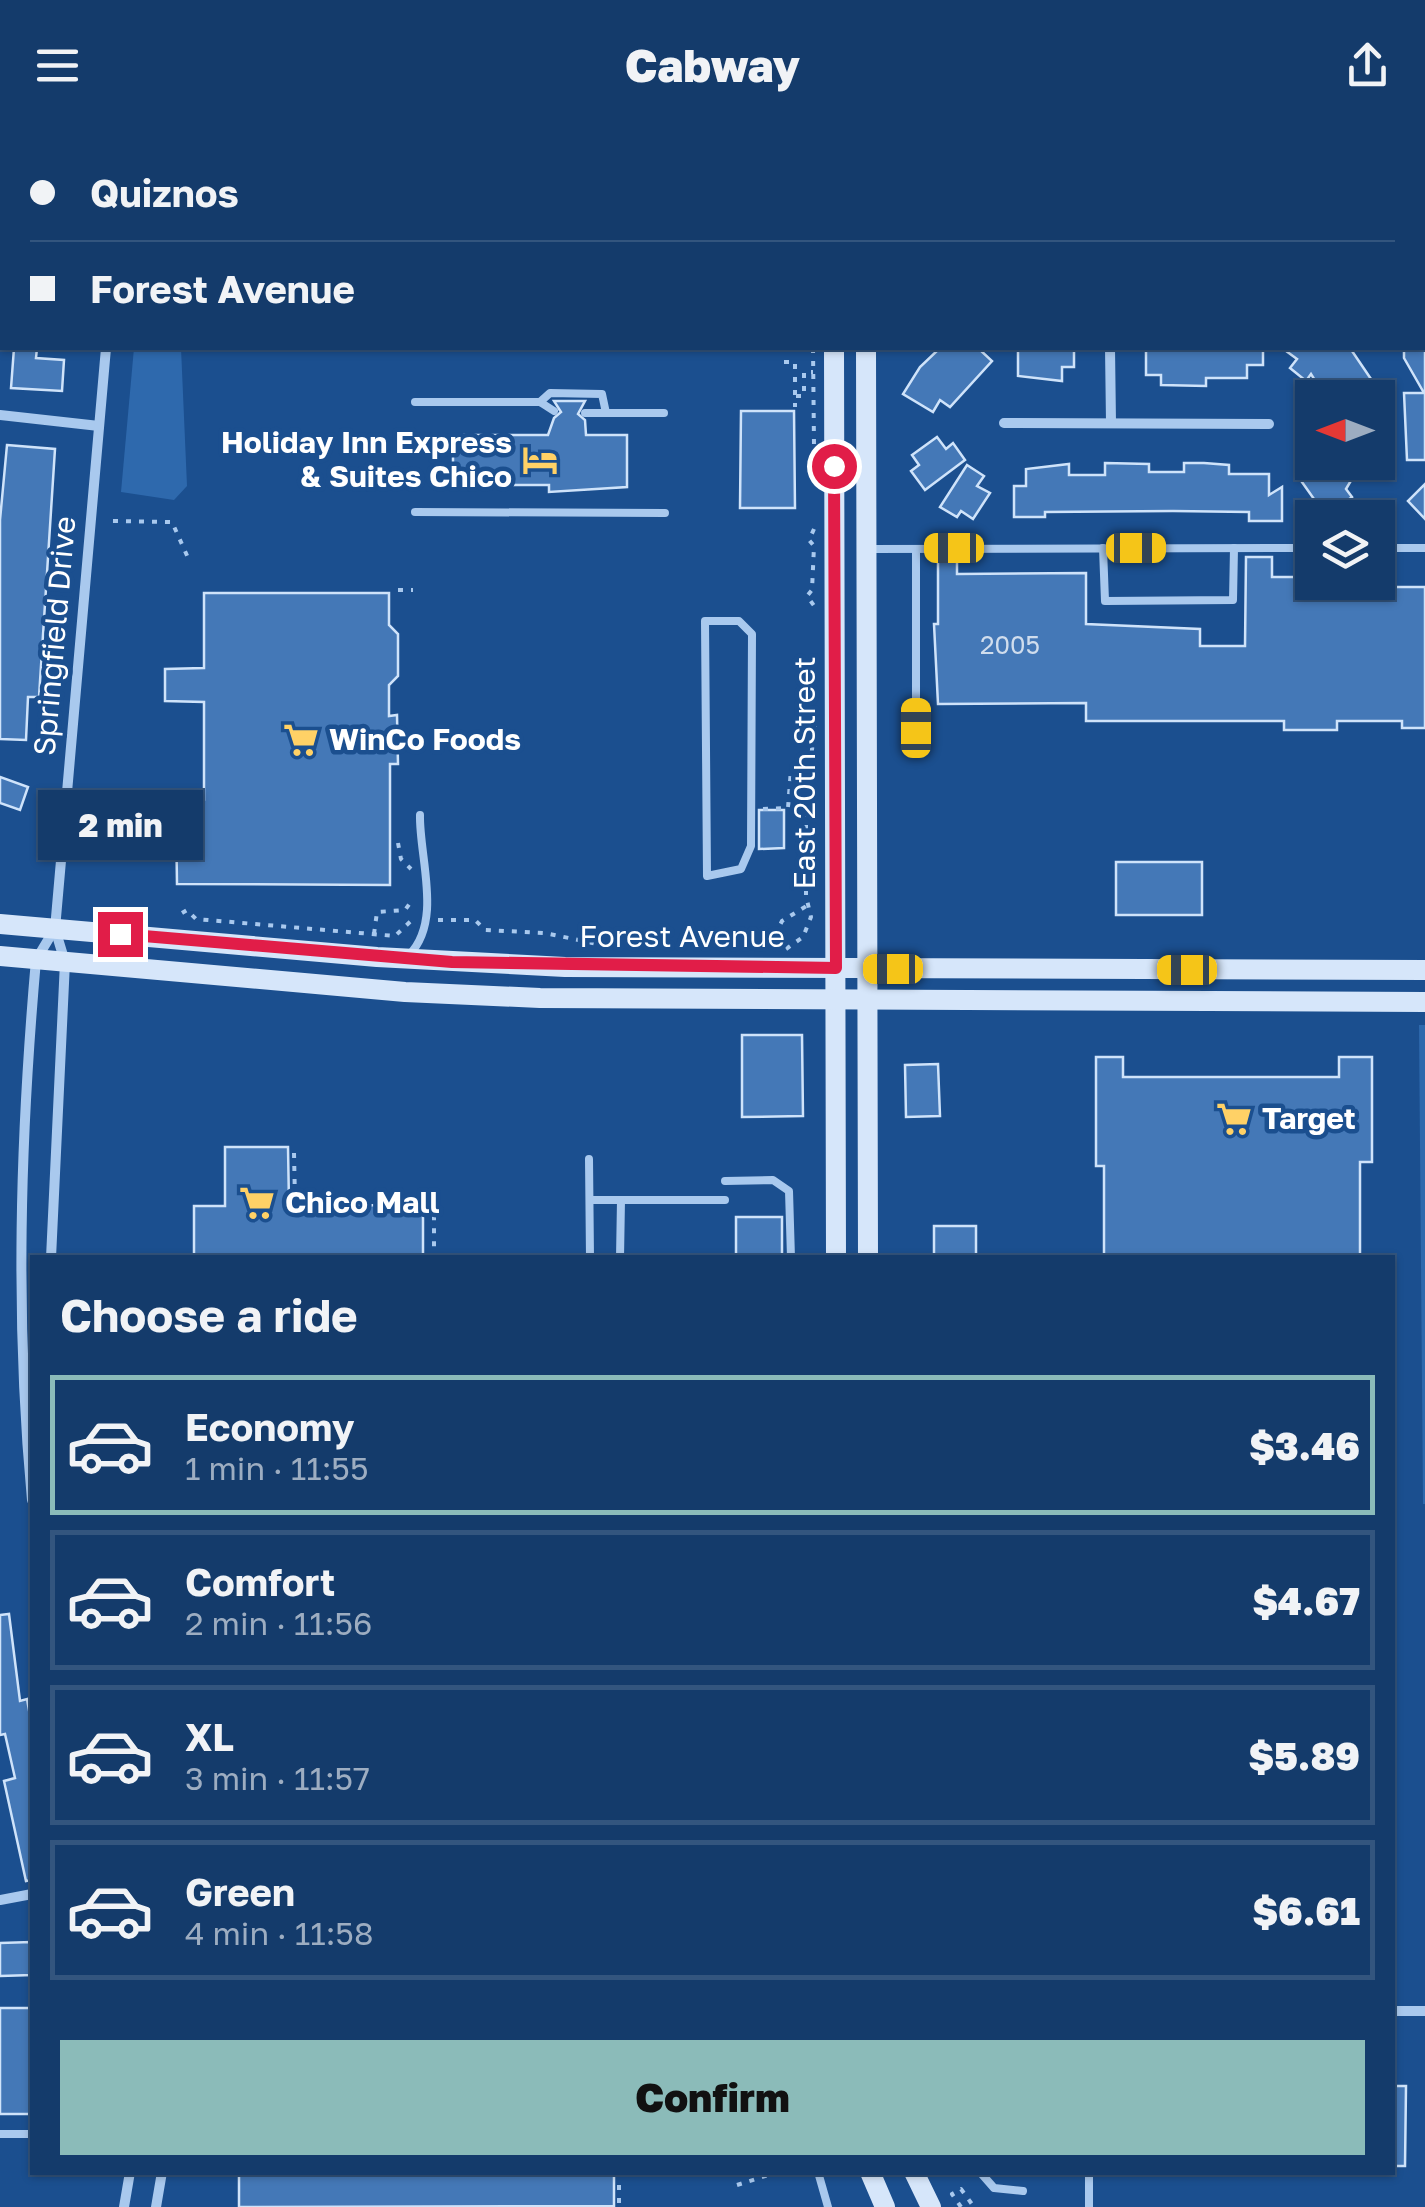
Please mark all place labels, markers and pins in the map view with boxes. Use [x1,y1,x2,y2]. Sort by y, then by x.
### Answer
place label: Holiday Inn Express & Suites Chico [221,424,512,494]
hotel icon: Holiday Inn Express & Suites Chico [521,441,559,479]
supermarket icon: WinCo Foods [282,721,320,759]
place label: WinCo Foods [329,721,521,757]
supermarket icon: Target [1215,1100,1253,1138]
place label: Target [1262,1100,1356,1136]
supermarket icon: Chico Mall [238,1184,276,1222]
place label: Chico Mall [285,1184,440,1220]

